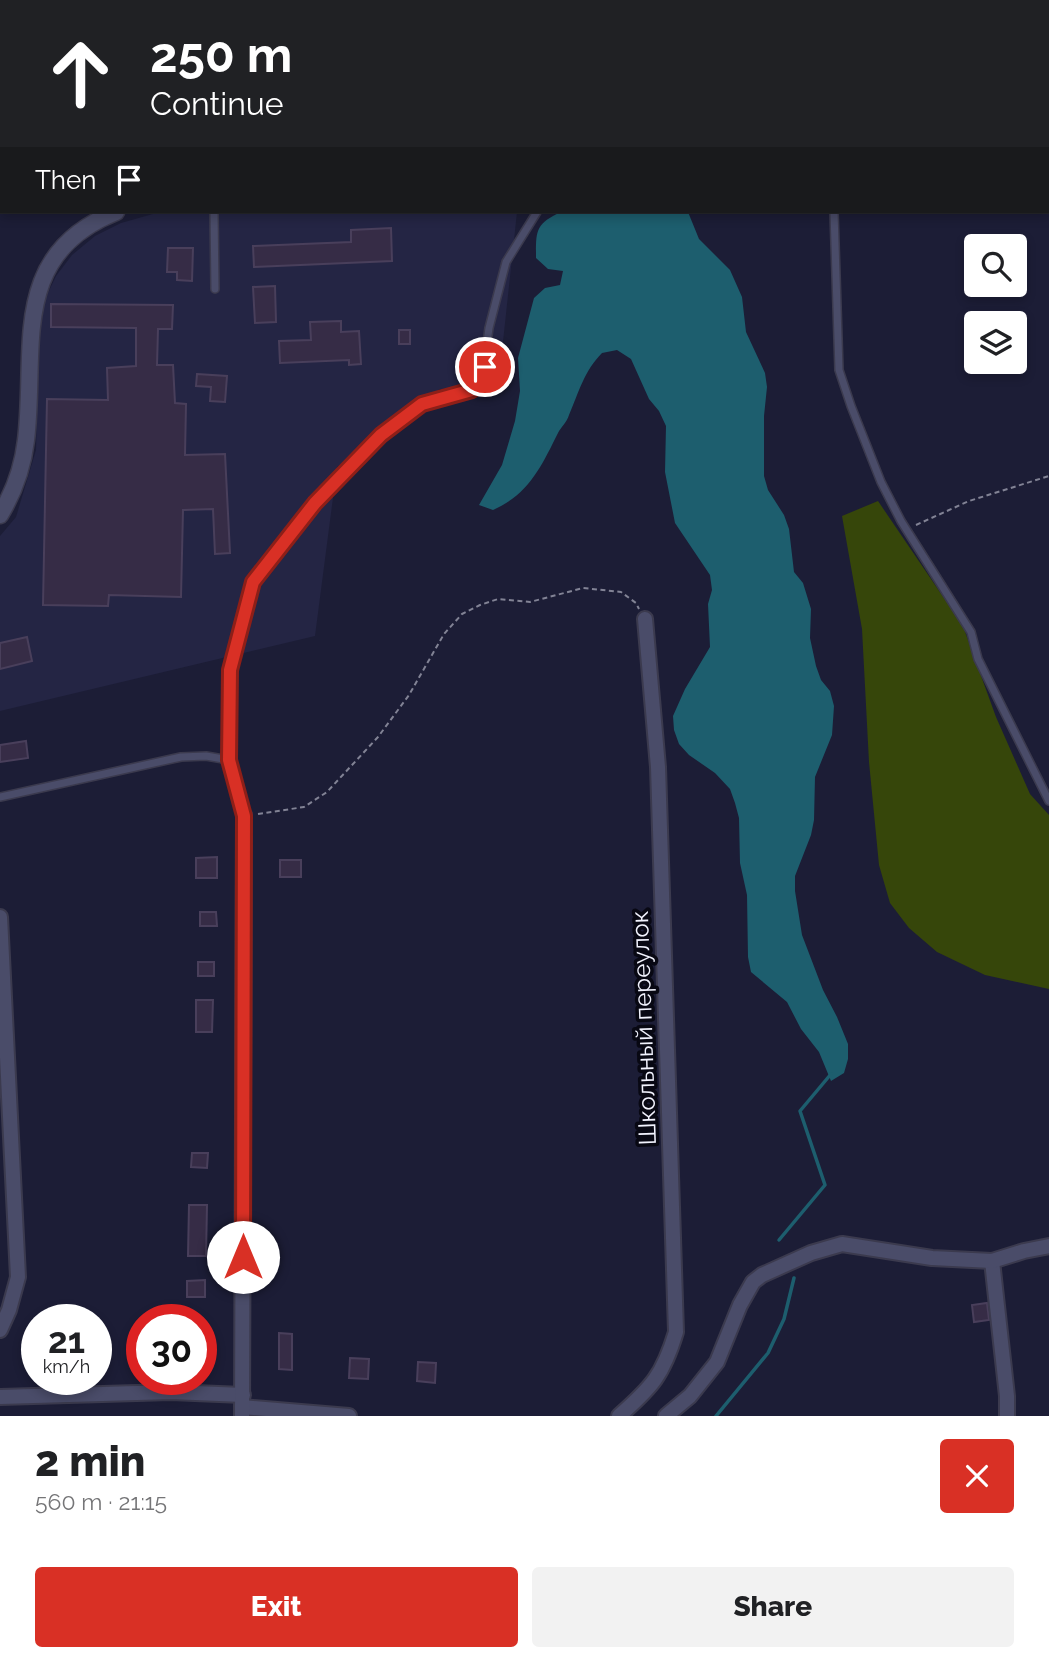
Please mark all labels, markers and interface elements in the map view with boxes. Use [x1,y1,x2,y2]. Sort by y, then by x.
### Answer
text: 250 m [150,26,292,83]
icon: ahead [35,28,126,119]
text: Continue [150,85,284,122]
icon: arrive [110,161,148,199]
text: Then [35,165,96,195]
map controls [964,234,1027,374]
button: search [964,234,1027,297]
button: layers [964,311,1027,374]
pin [455,337,515,397]
icon: arrive [466,348,504,386]
street label: Школьный переулок [625,910,662,1146]
position arrow [206,1220,280,1294]
speed limit sign: 30 [126,1304,217,1395]
text: 21 [48,1320,85,1361]
text: km/h [43,1356,90,1377]
text: 2 min [35,1437,145,1486]
button: close [940,1439,1014,1513]
text: 560 m · 21:15 [35,1488,167,1515]
button: Exit [35,1567,518,1647]
button: Share [532,1567,1014,1647]

